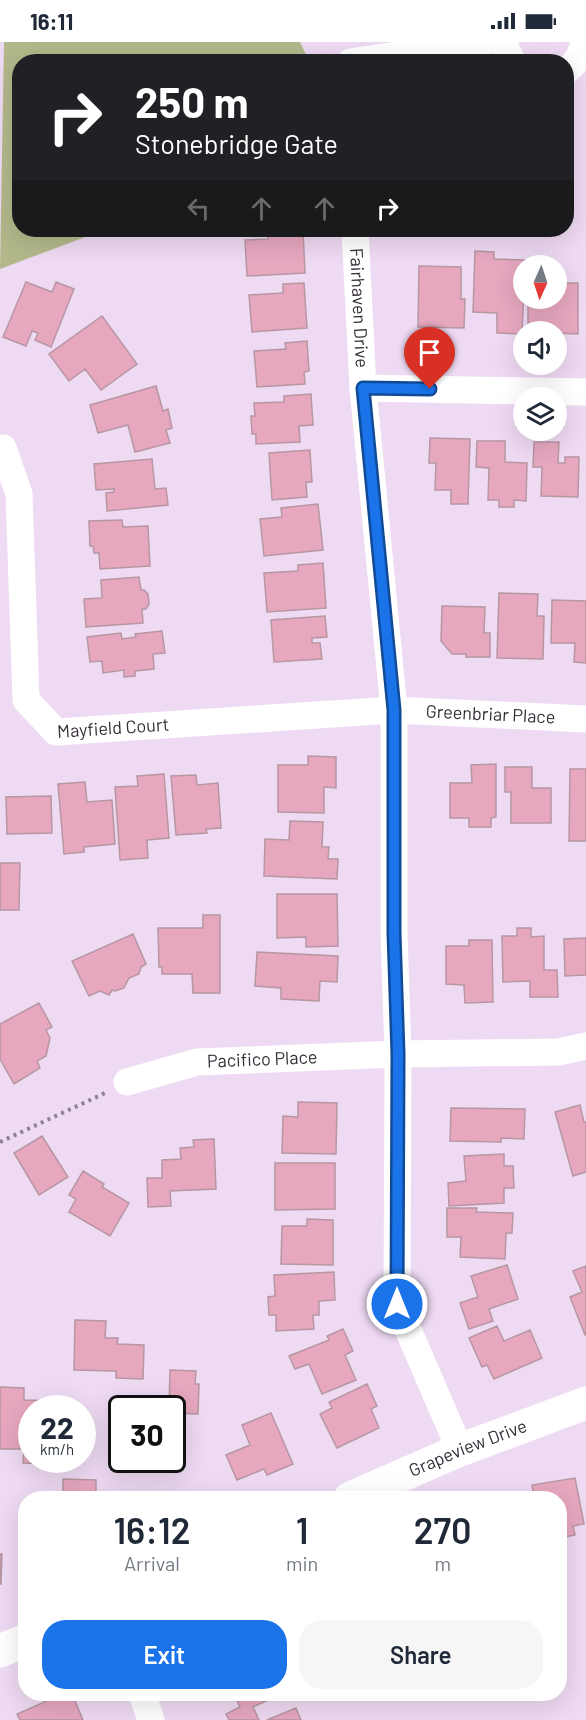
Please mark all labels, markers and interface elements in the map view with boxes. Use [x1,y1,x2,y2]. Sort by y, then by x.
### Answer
text: 16:11 [30,8,73,34]
text: 250 m [135,76,249,126]
icon: right [36,78,114,156]
text: Stonebridge Gate [135,127,338,159]
icon: left [182,192,215,225]
icon: ahead [245,192,278,225]
icon: ahead [308,192,341,225]
icon: right [371,192,404,225]
street label: Fairhaven Drive [346,247,374,368]
north arrow [513,255,567,309]
map controls [513,255,567,441]
button: sound [513,321,567,375]
pin [404,327,455,389]
icon: arrive [413,336,446,369]
button: layers [513,387,567,441]
street label: Greenbriar Place [425,699,556,728]
street label: Mayfield Court [56,713,170,742]
street label: Pacifico Place [206,1045,318,1072]
position arrow [365,1272,429,1336]
speed limit sign: 30 [108,1395,186,1473]
text: 22 [40,1409,74,1445]
street label: Grapeview Drive [405,1414,530,1481]
text: km/h [40,1440,74,1458]
text: 16:12 [113,1508,190,1551]
text: 1 [296,1508,308,1551]
text: 270 [414,1508,472,1551]
text: Arrival [124,1551,180,1575]
text: min [286,1551,318,1575]
text: m [434,1551,451,1575]
button: Exit [42,1620,287,1689]
button: Share [299,1620,543,1689]

